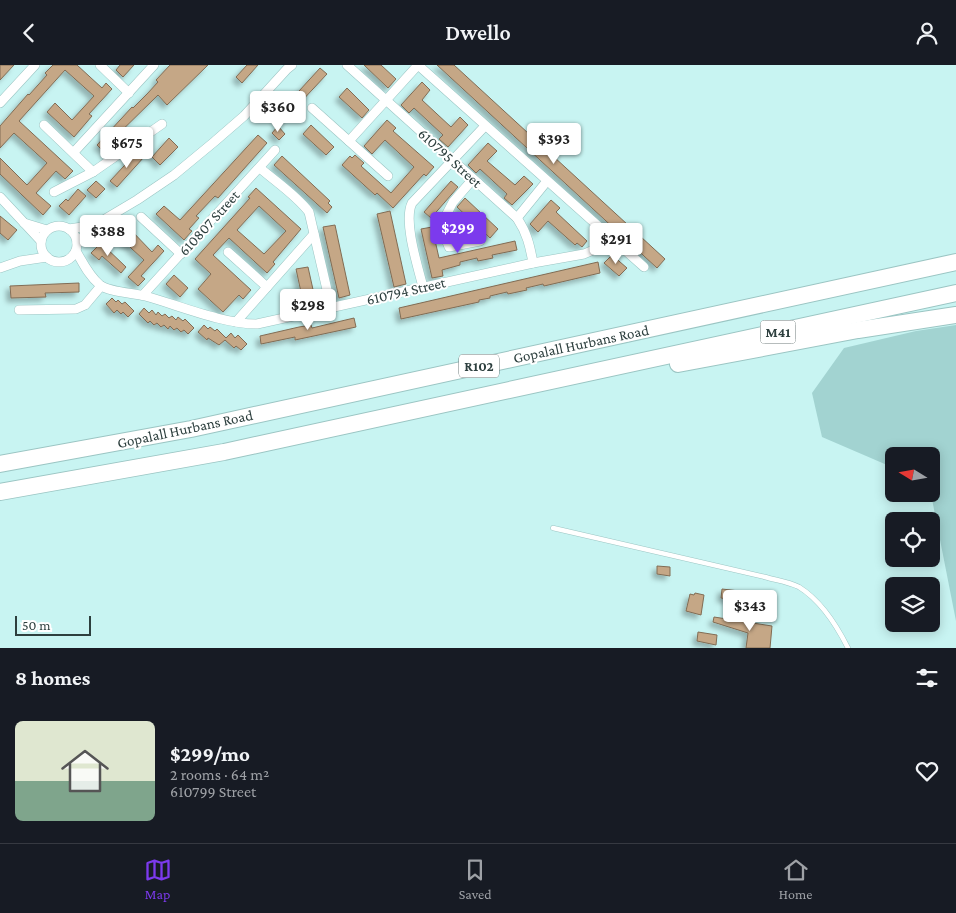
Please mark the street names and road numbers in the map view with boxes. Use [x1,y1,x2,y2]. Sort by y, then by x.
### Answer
street label: 610795 Street [415,125,486,191]
street label: 610807 Street [176,186,243,259]
street label: 610794 Street [365,274,448,308]
road number: M41 [760,321,796,343]
street label: Gopalall Hurbans Road [512,322,651,367]
road number: R102 [459,355,499,377]
street label: Gopalall Hurbans Road [116,407,255,452]

